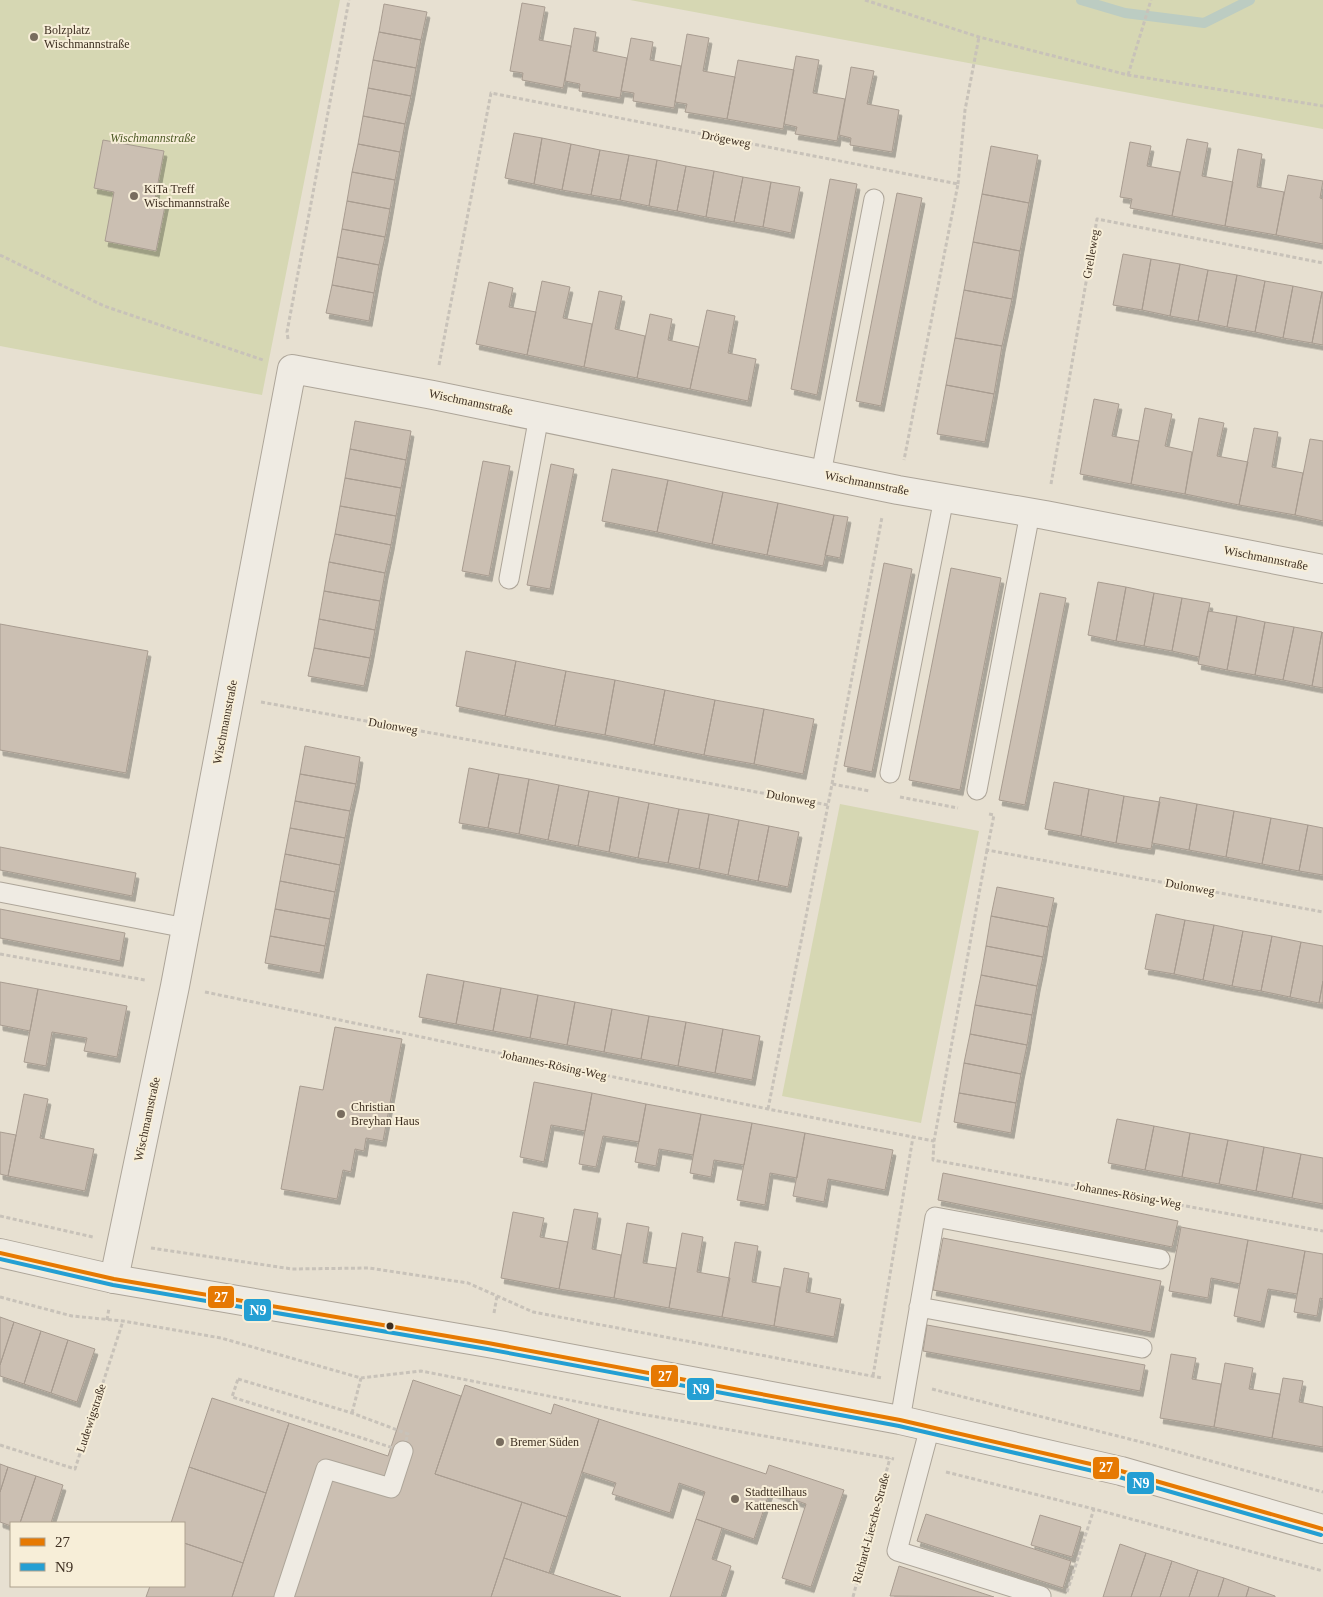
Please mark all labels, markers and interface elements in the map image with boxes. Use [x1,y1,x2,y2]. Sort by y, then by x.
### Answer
place label: Bolzplatz Wischmannstraße [44,23,130,51]
marker: Bolzplatz Wischmannstraße [28,31,40,43]
street label: Drögeweg [700,127,752,151]
park label: Wischmannstraße [110,131,196,145]
place label: KiTa Treff Wischmannstraße [144,182,230,210]
marker: KiTa Treff Wischmannstraße [128,190,140,202]
street label: Grelleweg [1080,228,1102,280]
street label: Wischmannstraße [428,386,514,418]
street label: Wischmannstraße [824,468,910,498]
street label: Wischmannstraße [1223,543,1309,573]
street label: Wischmannstraße [210,679,240,765]
street label: Dulonweg [367,715,419,737]
street label: Dulonweg [765,787,817,809]
street label: Dulonweg [1164,876,1216,898]
street label: Johannes-Rösing-Weg [500,1047,608,1083]
street label: Wischmannstraße [131,1076,163,1162]
place label: Christian Breyhan Haus [351,1100,420,1128]
marker: Christian Breyhan Haus [335,1108,347,1120]
street label: Johannes-Rösing-Weg [1074,1179,1182,1211]
line badge: 27 [207,1285,235,1309]
text: 27 [214,1290,228,1305]
line badge: N9 [243,1298,272,1322]
text: N9 [249,1303,267,1318]
unlabelled marker [385,1321,395,1331]
line badge: 27 [650,1364,679,1388]
text: 27 [658,1369,672,1384]
line badge: N9 [686,1377,715,1401]
street label: Ludewigstraße [73,1382,109,1454]
text: N9 [692,1382,710,1397]
place label: Bremer Süden [510,1435,579,1449]
marker: Bremer Süden [494,1436,506,1448]
line badge: 27 [1092,1456,1120,1480]
text: 27 [1099,1460,1113,1475]
street label: Richard-Liesche-Straße [849,1471,893,1585]
line badge: N9 [1126,1471,1155,1495]
text: N9 [1132,1476,1150,1491]
place label: Stadtteilhaus Kattenesch [745,1485,807,1513]
marker: Stadtteilhaus Kattenesch [729,1493,741,1505]
legend [10,1522,185,1587]
text: 27 [55,1534,71,1550]
text: N9 [55,1559,73,1575]

